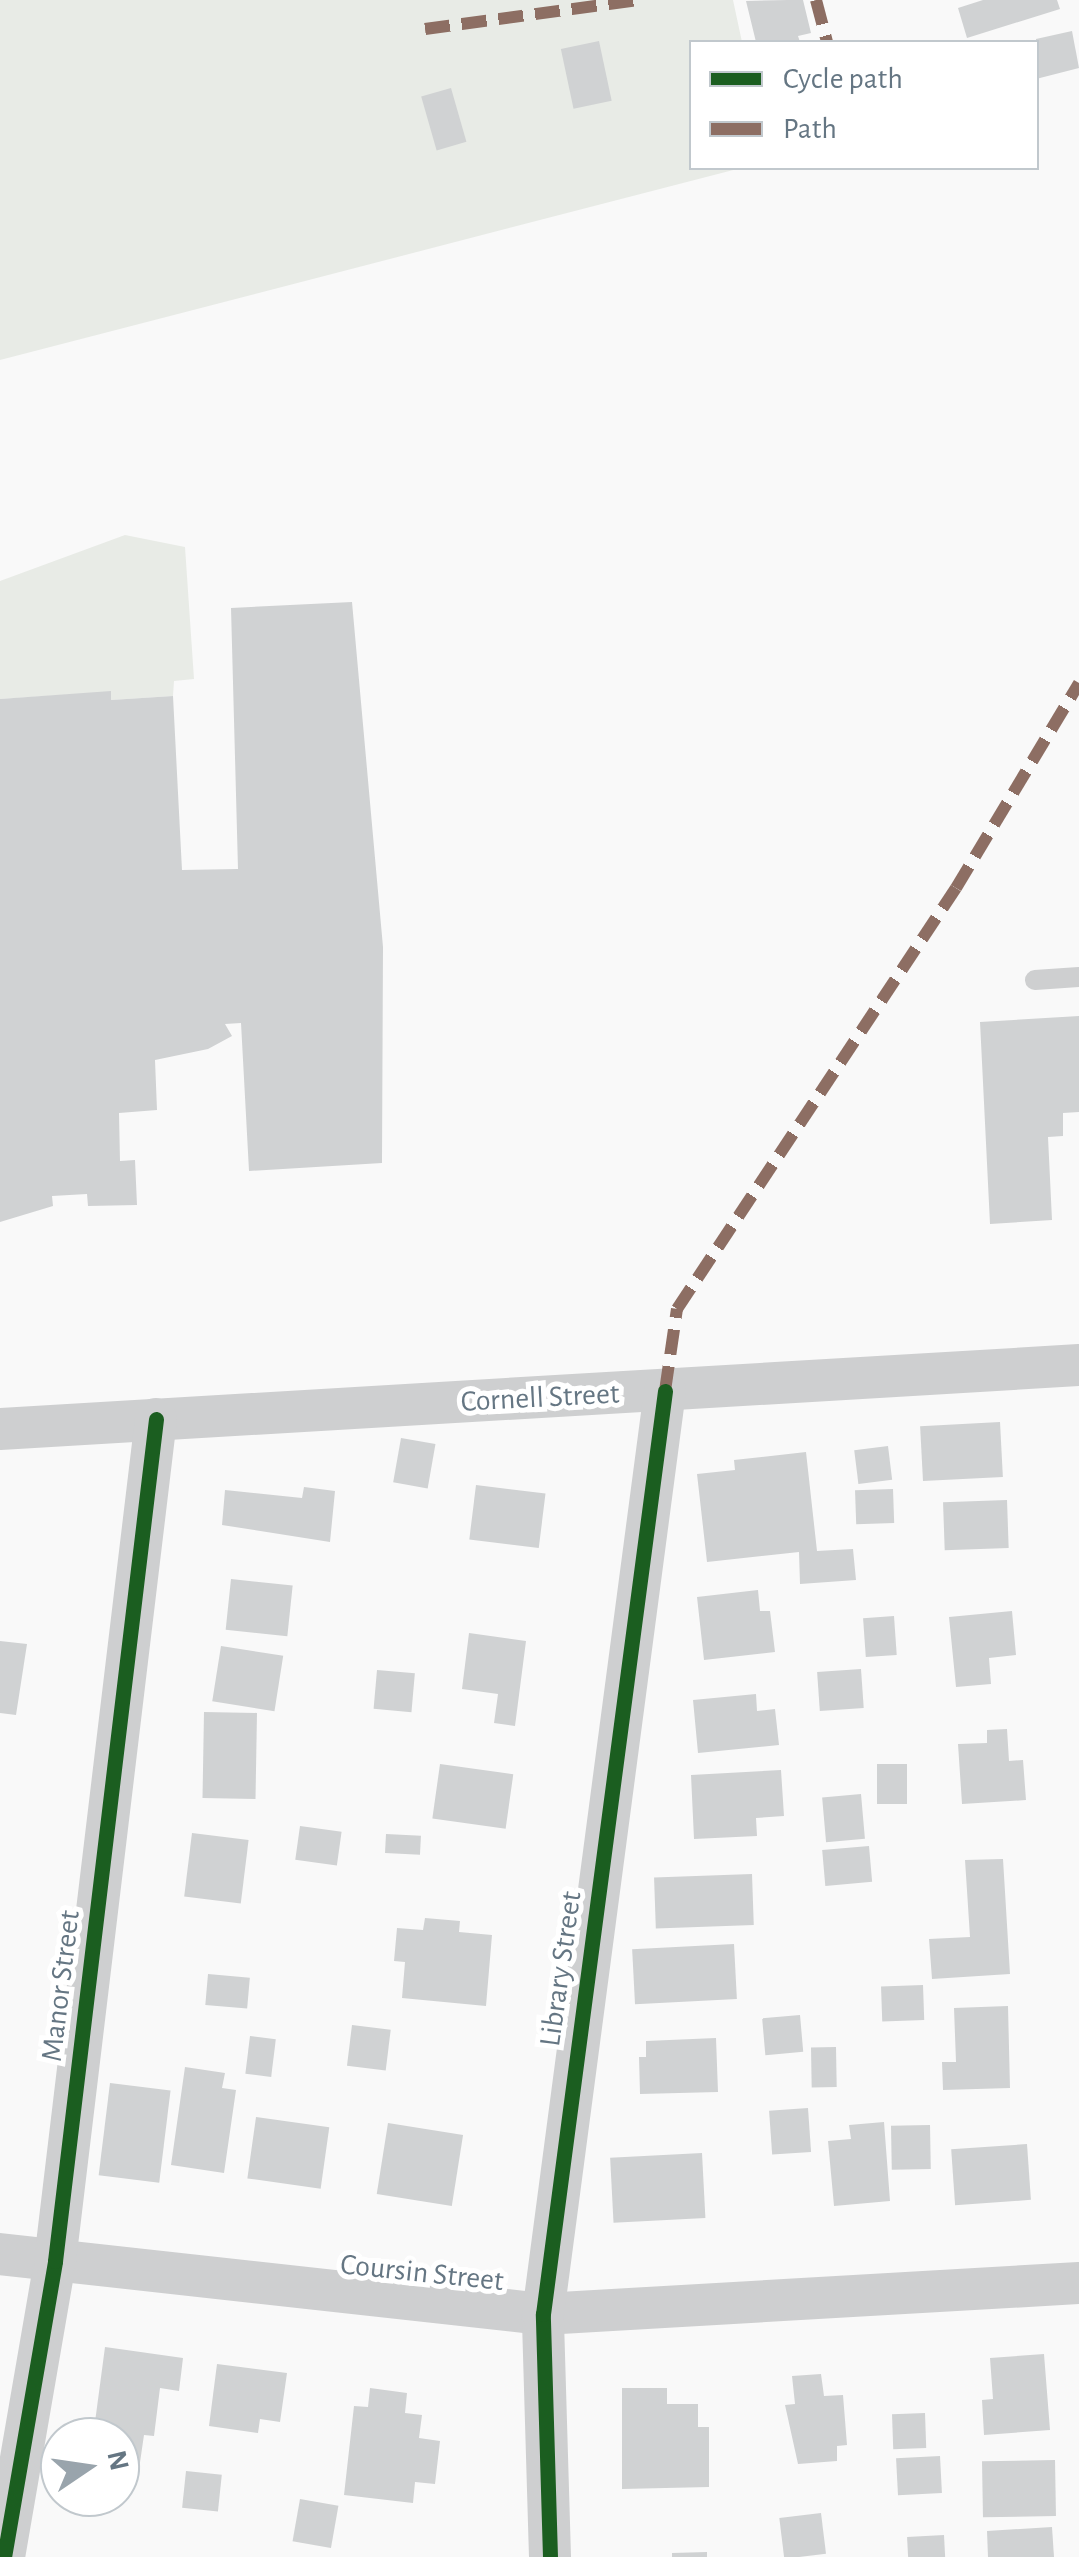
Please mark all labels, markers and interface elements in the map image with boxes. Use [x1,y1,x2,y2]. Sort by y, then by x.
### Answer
legend [689,40,1039,170]
text: Cycle path [783,64,903,94]
text: Path [783,114,837,144]
street label: Cornell Street [460,1376,620,1420]
street label: Library Street [532,1889,590,2049]
street label: Manor Street [34,1908,88,2064]
street label: Coursin Street [339,2247,505,2299]
north arrow [40,2417,140,2517]
text: N [101,2448,133,2473]

